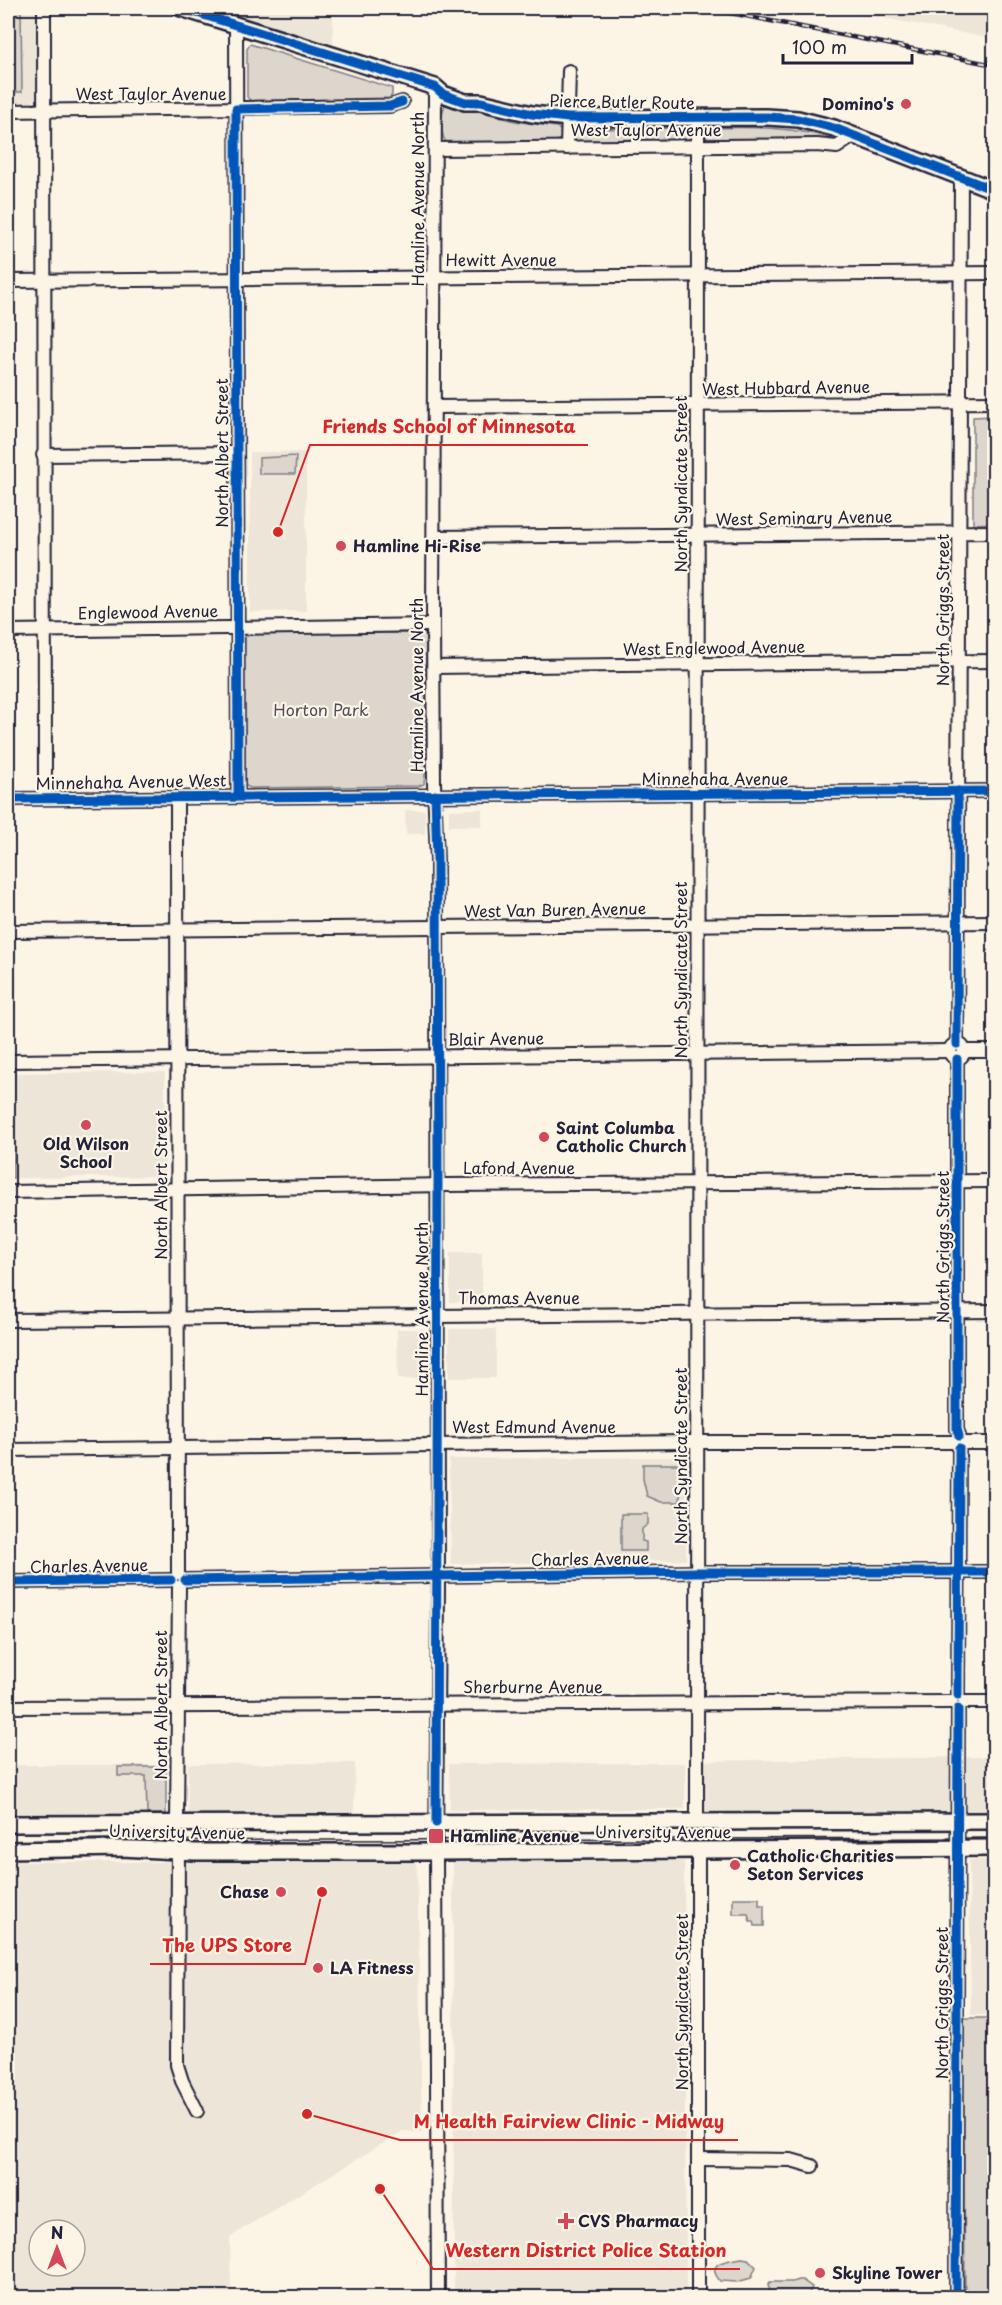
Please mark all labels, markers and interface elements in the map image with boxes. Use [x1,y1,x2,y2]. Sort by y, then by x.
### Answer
scale bar [783,27,912,65]
text: 100 m [792,33,847,60]
street label: West Taylor Avenue [76,81,227,105]
street label: Pierce Butler Route [549,88,695,114]
place label: Domino's [822,91,894,115]
marker: Domino's [899,97,913,111]
street label: Hamline Avenue North [405,112,429,286]
street label: West Taylor Avenue [571,117,722,141]
street label: Hewitt Avenue [445,247,557,271]
street label: West Hubbard Avenue [702,374,871,400]
street label: North Albert Street [209,378,233,528]
street label: North Syndicate Street [668,395,692,573]
callout: Friends School of Minnesota [310,409,588,445]
text: Friends School of Minnesota [322,412,576,439]
street label: West Seminary Avenue [715,503,893,531]
place label: Hamline Hi-Rise [353,533,482,557]
street label: North Griggs Street [930,533,954,686]
marker: Hamline Hi-Rise [334,539,348,553]
street label: Englewood Avenue [78,598,219,624]
street label: Hamline Avenue North [404,598,428,772]
street label: West Englewood Avenue [623,633,806,661]
park label: Horton Park [273,697,369,721]
street label: Minnehaha Avenue [641,766,789,790]
street label: Minnehaha Avenue West [35,767,227,795]
street label: North Syndicate Street [668,881,692,1059]
street label: West Van Buren Avenue [464,895,646,923]
street label: Blair Avenue [448,1025,545,1051]
street label: North Albert Street [148,1110,172,1260]
place label: Saint Columba Catholic Church [556,1115,687,1157]
marker: Old Wilson School [79,1118,93,1132]
marker: Saint Columba Catholic Church [537,1130,551,1144]
place label: Old Wilson School [43,1131,129,1173]
street label: Lafond Avenue [463,1155,575,1179]
street label: North Griggs Street [930,1170,954,1323]
street label: Hamline Avenue North [409,1222,433,1396]
street label: Thomas Avenue [458,1285,580,1309]
street label: North Syndicate Street [668,1367,692,1545]
street label: West Edmund Avenue [452,1414,616,1438]
street label: Charles Avenue [531,1545,650,1571]
street label: Charles Avenue [30,1552,149,1578]
street label: North Albert Street [148,1630,172,1780]
street label: Sherburne Avenue [463,1674,603,1698]
street label: University Avenue [108,1818,246,1844]
street label: University Avenue [595,1819,732,1843]
place label: Hamline Avenue [450,1823,580,1847]
marker: Hamline Avenue [427,1827,445,1845]
place label: Catholic Charities Seton Services [747,1843,894,1885]
marker: Catholic Charities Seton Services [728,1858,742,1872]
place label: Chase [220,1879,269,1903]
marker: Chase [274,1885,288,1899]
street label: North Syndicate Street [669,1913,693,2091]
street label: North Griggs Street [929,1926,953,2079]
callout: The UPS Store [150,1928,305,1964]
text: The UPS Store [162,1931,292,1958]
place label: LA Fitness [330,1955,414,1979]
marker: LA Fitness [311,1961,325,1975]
callout: M Health Fairview Clinic - Midway [400,2104,738,2140]
text: M Health Fairview Clinic - Midway [414,2107,724,2134]
place label: CVS Pharmacy [578,2208,698,2232]
marker: CVS Pharmacy [559,2214,573,2228]
north arrow [27,2218,87,2278]
text: N [51,2220,63,2244]
callout: Western District Police Station [433,2233,740,2269]
text: Western District Police Station [445,2236,727,2263]
place label: Skyline Tower [832,2260,943,2284]
marker: Skyline Tower [813,2266,827,2280]

